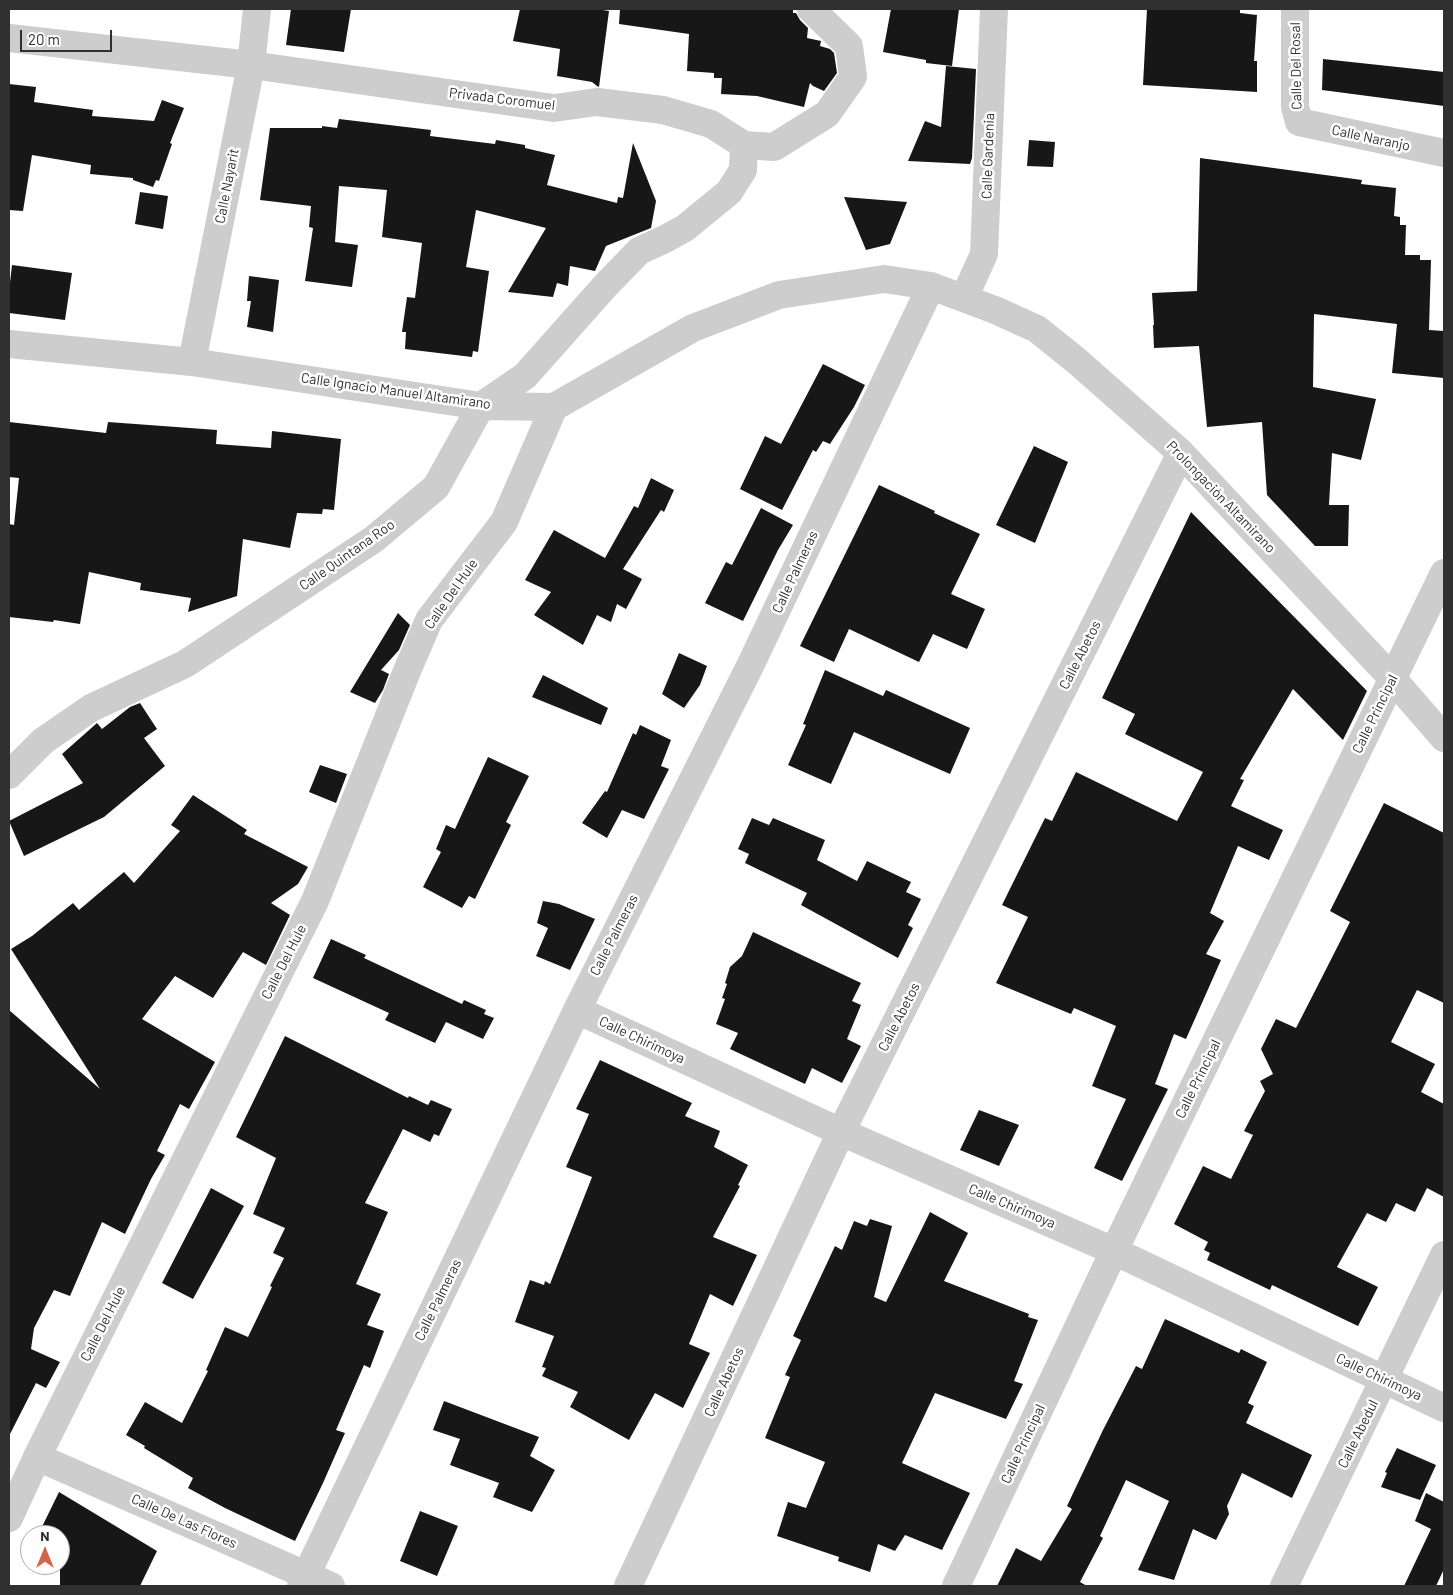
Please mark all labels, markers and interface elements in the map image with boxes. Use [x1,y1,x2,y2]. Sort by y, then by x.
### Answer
scale bar [22,20,115,52]
street label: Calle Del Rosal [1287,22,1305,110]
text: 20 m [28,30,60,48]
street label: Privada Coromuel [448,84,556,114]
street label: Calle Gardenia [978,113,998,199]
street label: Calle Naranjo [1330,121,1412,155]
street label: Calle Nayarit [212,147,242,225]
street label: Calle Ignacio Manuel Altamirano [300,369,492,413]
street label: Prolongación Altamirano [1163,438,1279,556]
street label: Calle Quintana Roo [296,516,398,594]
street label: Calle Palmeras [769,528,821,616]
street label: Calle Del Hule [421,556,481,632]
street label: Calle Abetos [1056,618,1104,692]
street label: Calle Principal [1349,672,1401,756]
street label: Calle Palmeras [586,892,642,978]
street label: Calle Del Hule [258,922,310,1002]
street label: Calle Abetos [875,980,923,1054]
street label: Calle Chirimoya [596,1013,688,1067]
street label: Calle Principal [1172,1037,1224,1121]
street label: Calle Chirimoya [966,1180,1058,1232]
street label: Calle Palmeras [411,1256,465,1344]
street label: Calle Del Hule [77,1284,129,1364]
street label: Calle Abetos [701,1345,747,1419]
street label: Calle Chirimoya [1333,1350,1425,1404]
street label: Calle Abedul [1334,1397,1382,1471]
street label: Calle Principal [997,1402,1049,1486]
street label: Calle De Las Flores [129,1490,239,1552]
north arrow [20,1525,70,1575]
text: N [40,1527,50,1544]

